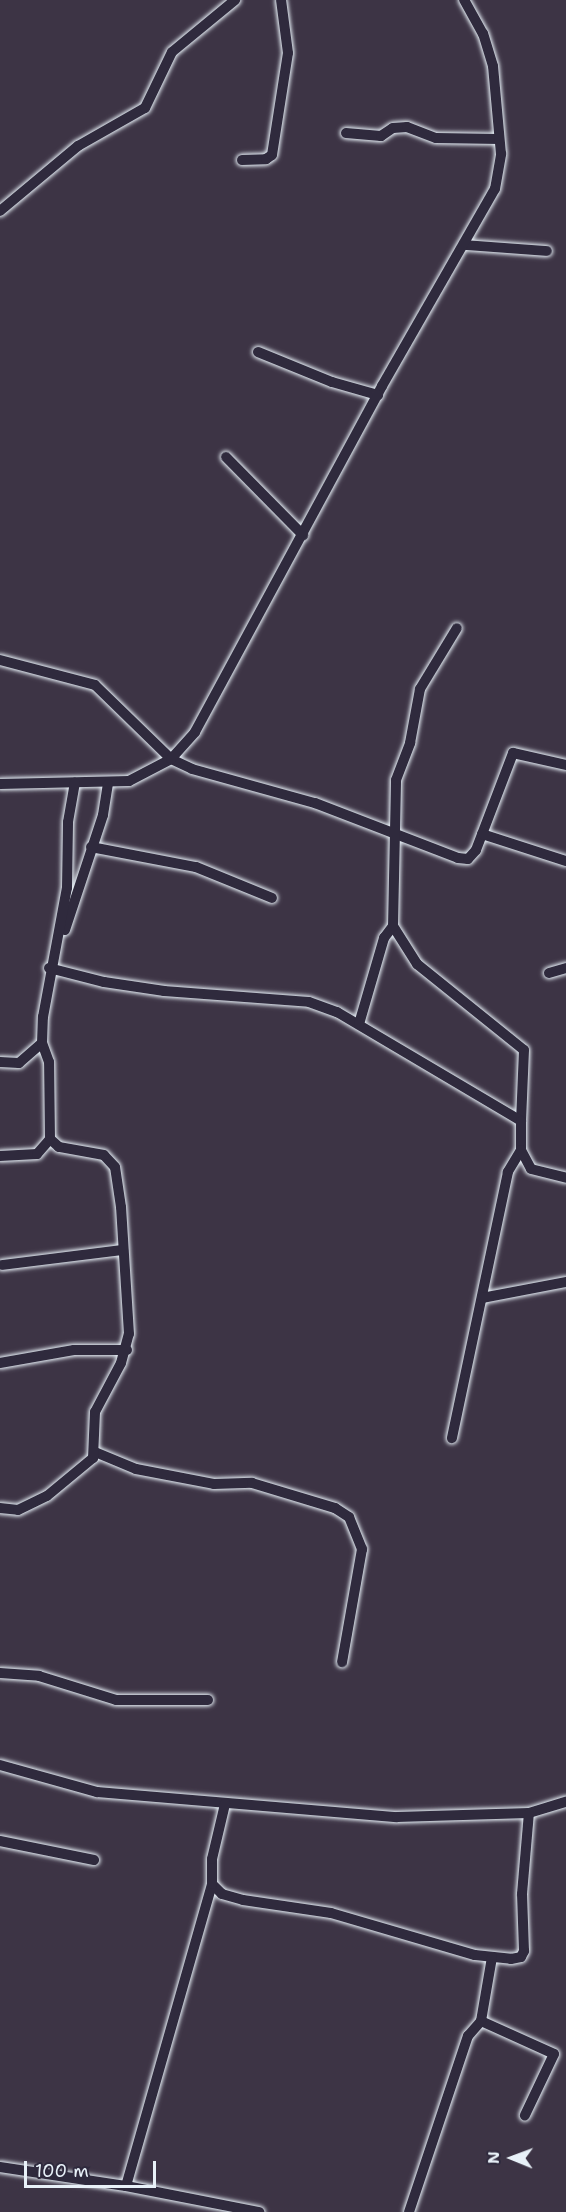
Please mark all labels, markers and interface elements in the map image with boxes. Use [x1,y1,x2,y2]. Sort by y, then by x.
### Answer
north arrow [482,2128,542,2188]
scale bar [27,2149,159,2187]
text: N [483,2151,504,2164]
text: 100 m [35,2159,89,2183]

